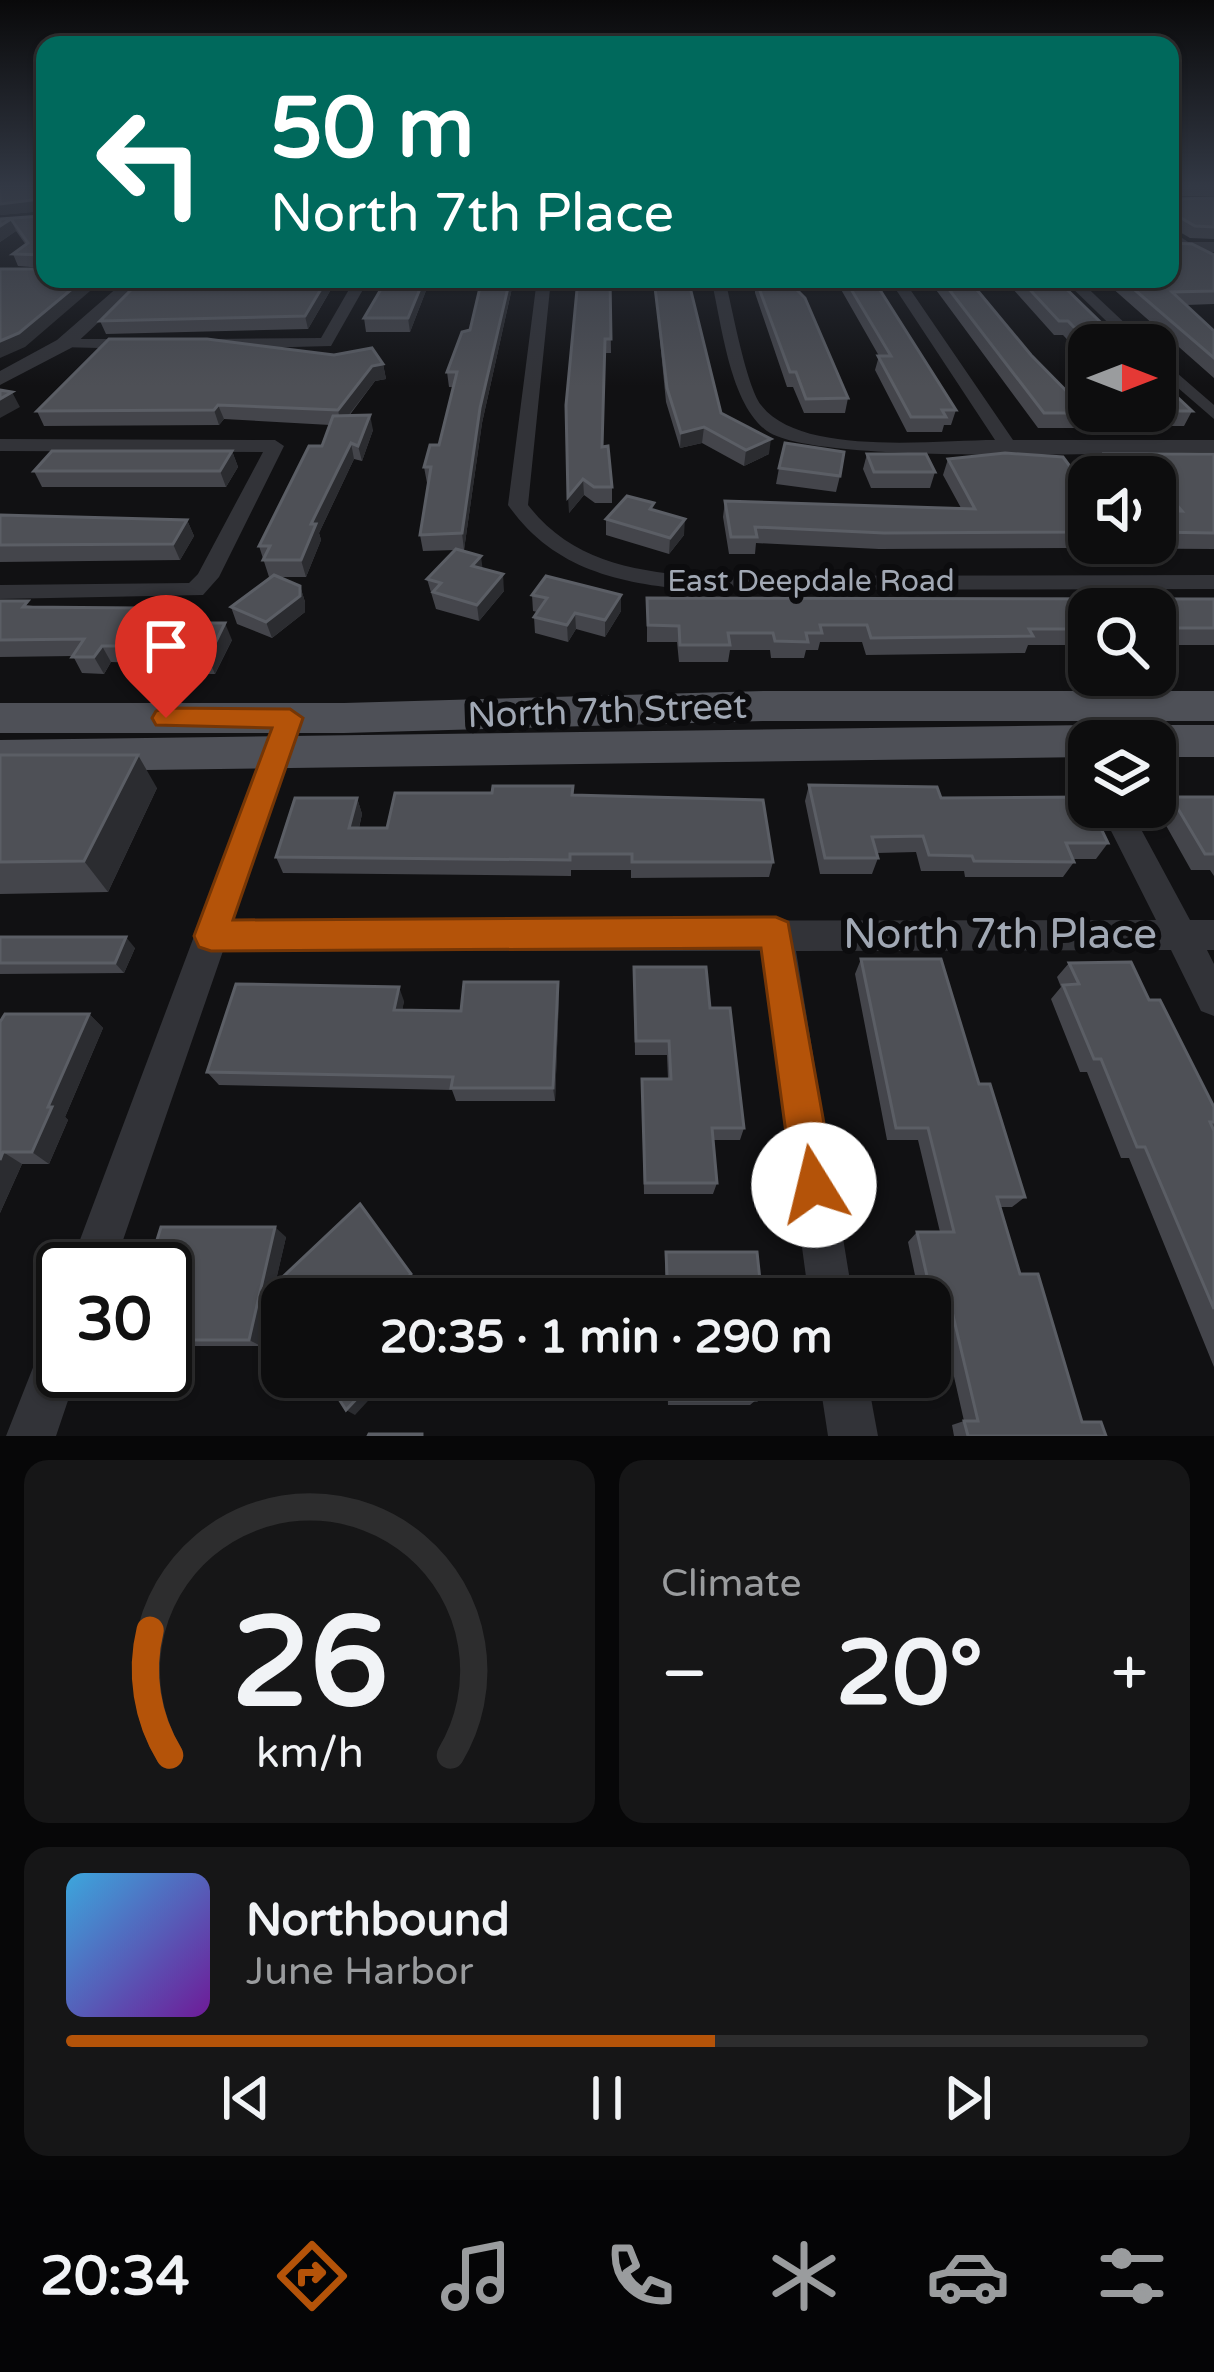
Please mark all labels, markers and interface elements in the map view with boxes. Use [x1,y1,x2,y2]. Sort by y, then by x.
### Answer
text: 50 m [270,79,474,180]
icon: left [72,84,228,240]
text: North 7th Place [270,181,674,246]
north arrow [1068,324,1176,432]
map controls [1068,324,1176,828]
button: sound [1068,456,1176,564]
street label: East Deepdale Road [667,563,955,600]
button: search [1068,588,1176,696]
pin [115,595,217,718]
icon: arrive [133,613,199,679]
street label: North 7th Street [467,685,747,737]
button: layers [1068,720,1176,828]
street label: North 7th Place [843,909,1157,960]
position arrow [751,1122,877,1248]
speed limit sign: 30 [36,1242,192,1398]
text: 20:35 · 1 min · 290 m [380,1311,832,1365]
text: Climate [661,1560,801,1607]
text: 26 [231,1589,388,1740]
text: 20° [836,1620,983,1729]
text: − [661,1634,708,1714]
text: + [1111,1634,1148,1714]
text: km/h [256,1727,363,1778]
text: Northbound [246,1894,510,1948]
text: June Harbor [246,1948,473,1995]
icon: previous [213,2065,279,2131]
icon: pause [574,2065,640,2131]
icon: next [935,2065,1001,2131]
icon: directions [270,2234,354,2318]
icon: music [434,2234,518,2318]
icon: phone [598,2234,682,2318]
icon: climate [762,2234,846,2318]
icon: car [926,2234,1010,2318]
icon: filters [1090,2234,1174,2318]
text: 20:34 [40,2244,190,2309]

